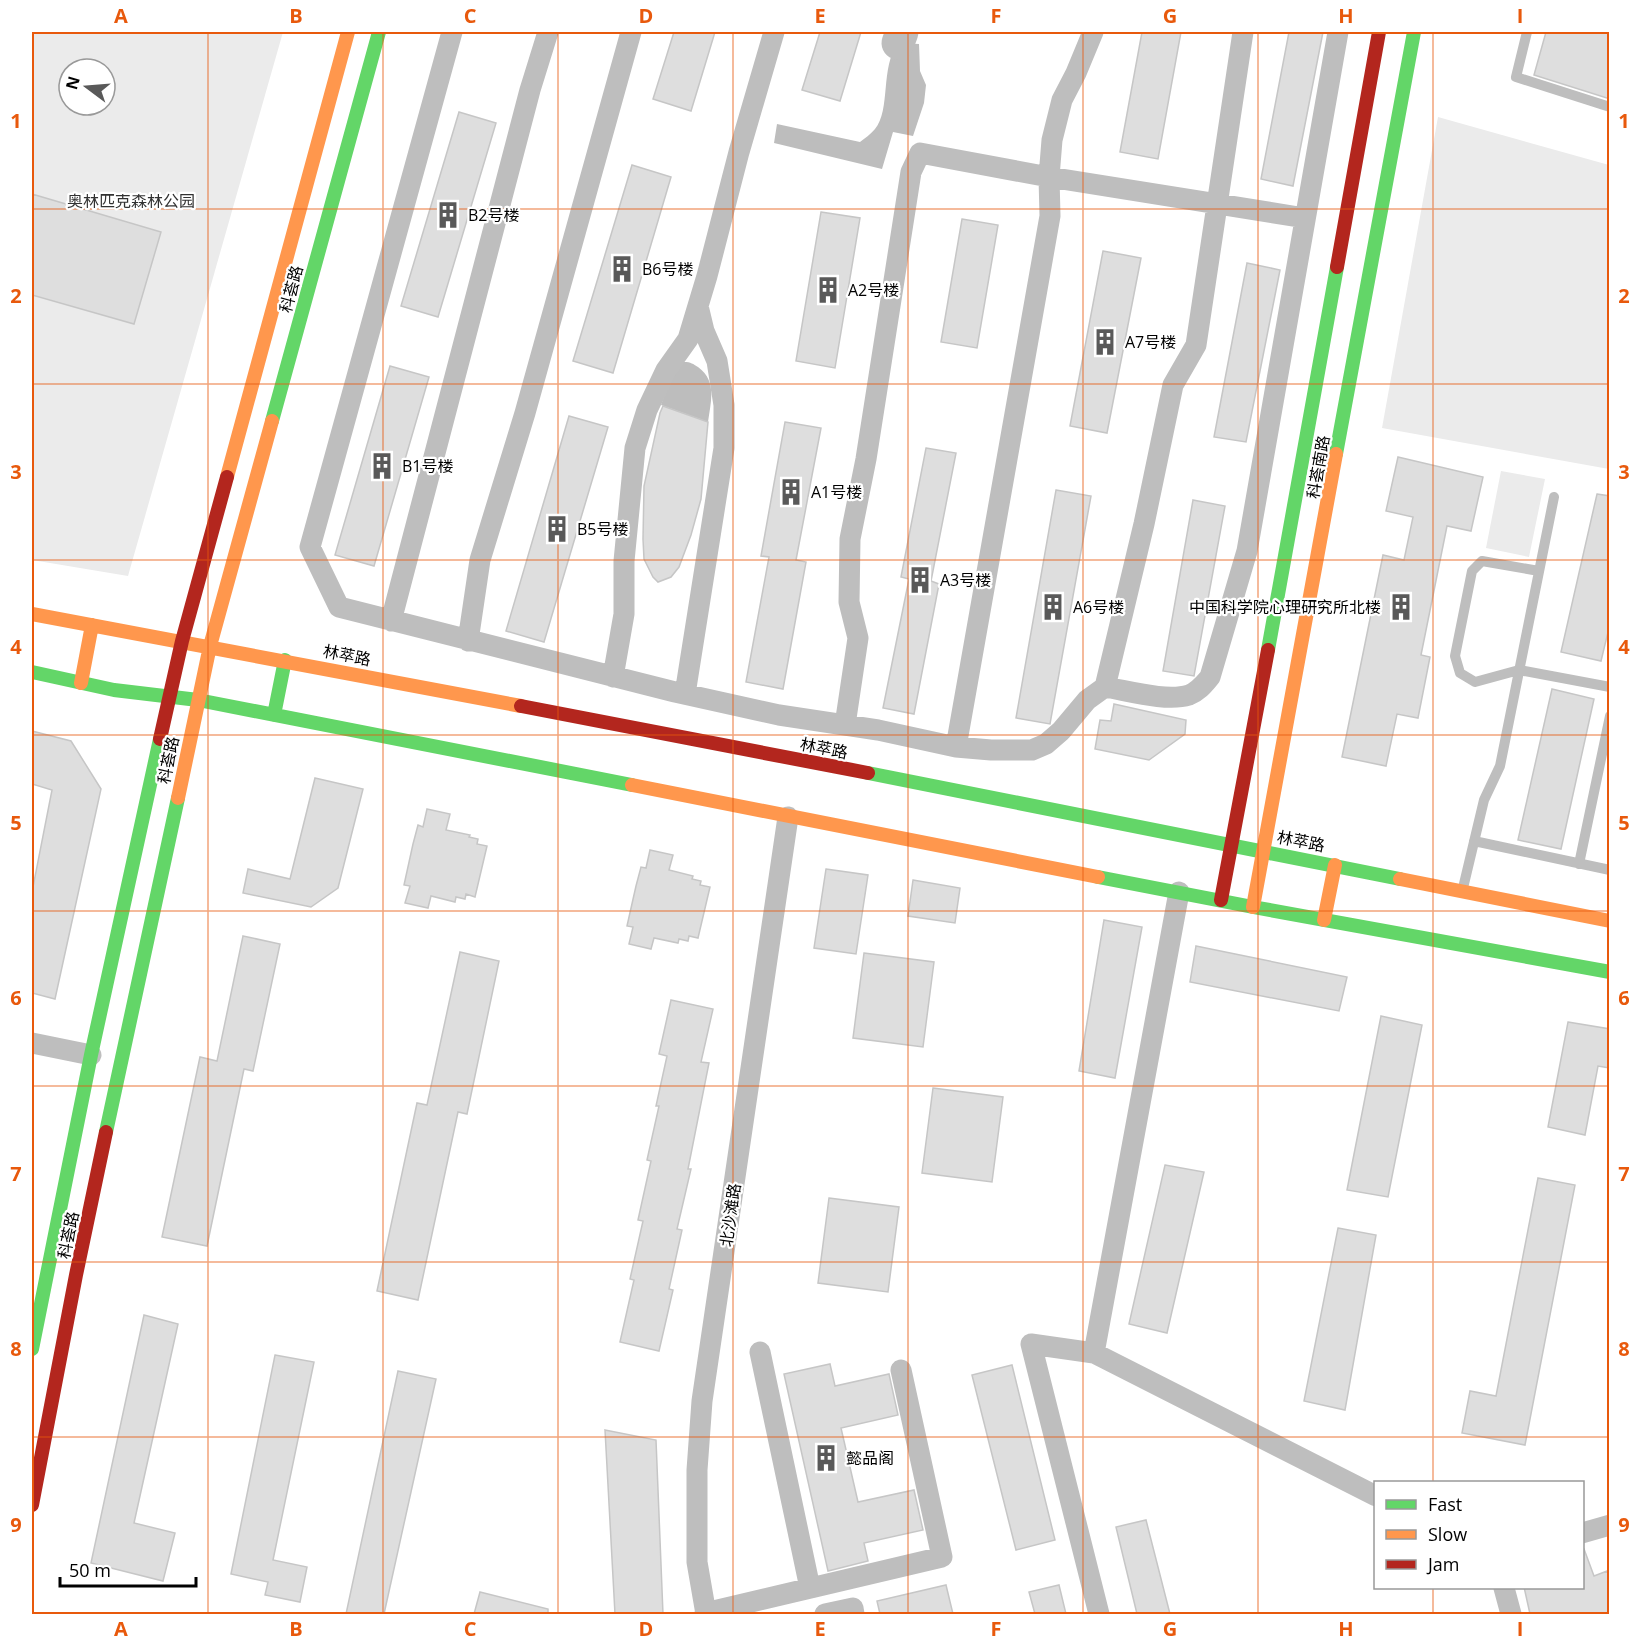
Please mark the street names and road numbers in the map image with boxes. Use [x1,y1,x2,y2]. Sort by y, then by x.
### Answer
street label: 科荟路 [274,263,308,315]
street label: 科荟南路 [1302,434,1334,500]
street label: 林萃路 [321,640,373,670]
street label: 林萃路 [798,733,850,763]
street label: 科荟路 [152,734,184,786]
street label: 林萃路 [1275,826,1327,856]
street label: 北沙滩路 [715,1182,745,1248]
street label: 科荟路 [52,1209,84,1261]

